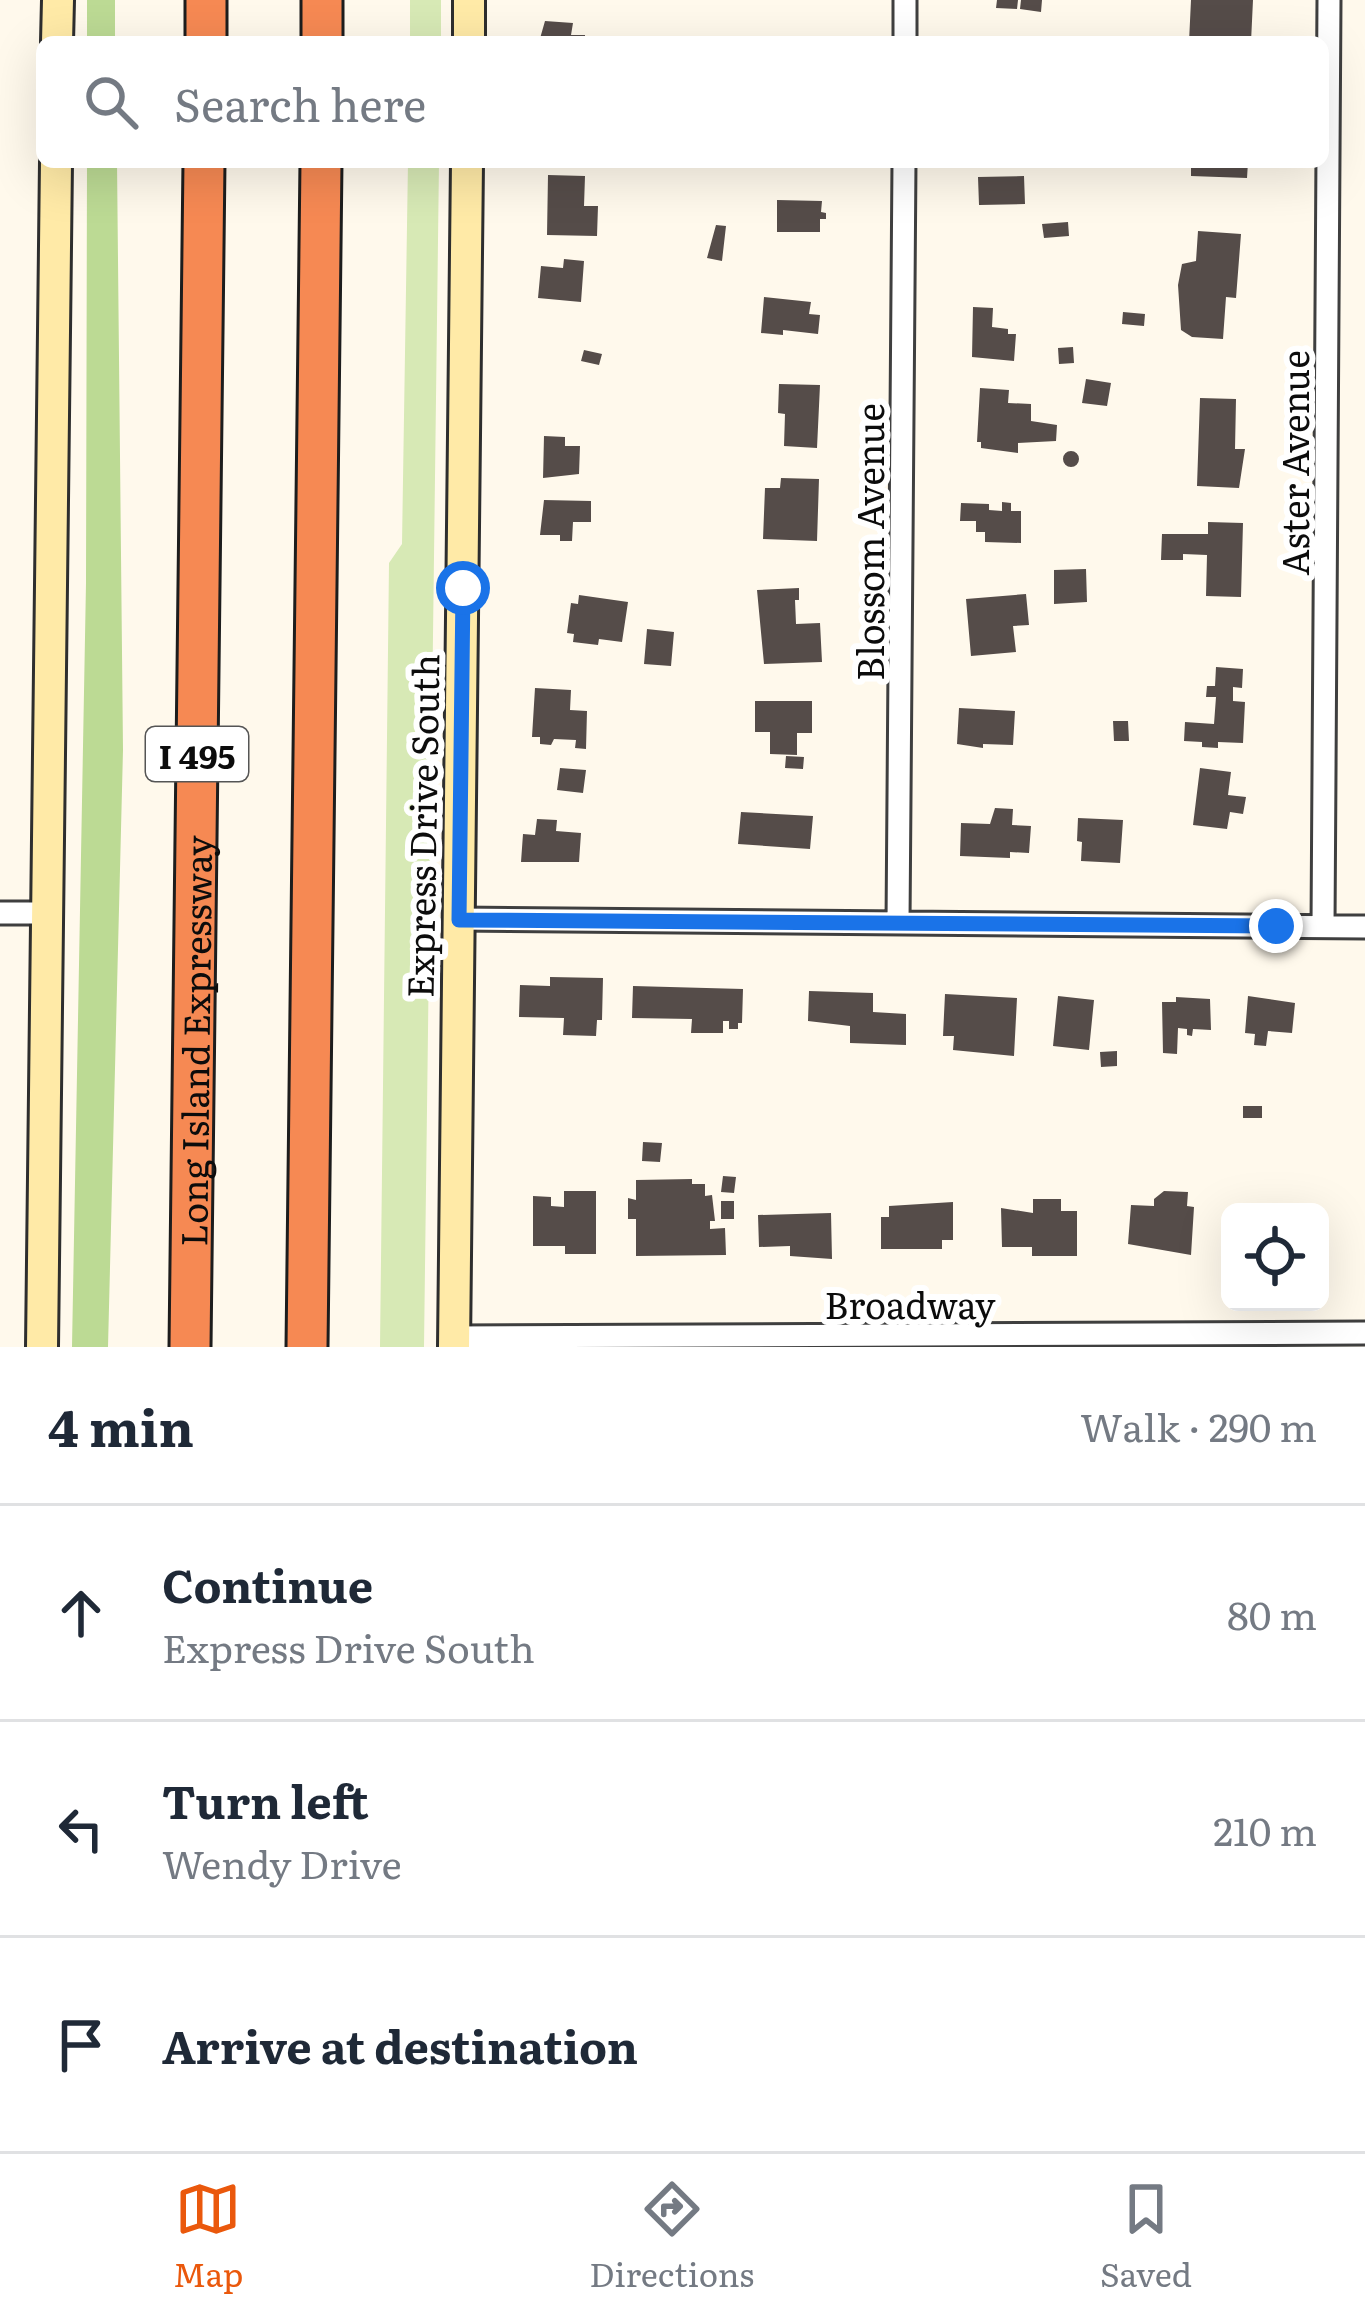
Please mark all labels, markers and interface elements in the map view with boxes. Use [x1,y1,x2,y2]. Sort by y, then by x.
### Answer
search box [36,36,1329,168]
icon: search [78,69,144,135]
text: Search here [174,69,426,136]
street label: Aster Avenue [1267,350,1320,576]
street label: Blossom Avenue [842,403,895,681]
route start [436,561,490,615]
street label: Express Drive South [392,654,450,998]
road number: I 495 [146,727,248,781]
street label: Long Island Expressway [165,835,223,1247]
route end [1249,899,1303,953]
map controls [1221,1203,1329,1311]
button: locate [1221,1203,1329,1311]
street label: Broadway [825,1277,996,1330]
text: 4 min [48,1387,194,1463]
text: Walk · 290 m [1080,1396,1317,1454]
text: Continue [162,1550,373,1617]
icon: ahead [48,1580,114,1646]
text: 80 m [1227,1584,1317,1642]
text: Express Drive South [162,1617,535,1675]
text: Turn left [162,1766,369,1833]
icon: left [48,1796,114,1862]
text: 210 m [1213,1800,1317,1858]
text: Wendy Drive [162,1833,402,1891]
text: Arrive at destination [162,2011,638,2078]
icon: arrive [48,2012,114,2078]
tab: Map [173,2176,243,2297]
tab: Directions [589,2176,754,2297]
tab: Saved [1100,2176,1192,2297]

